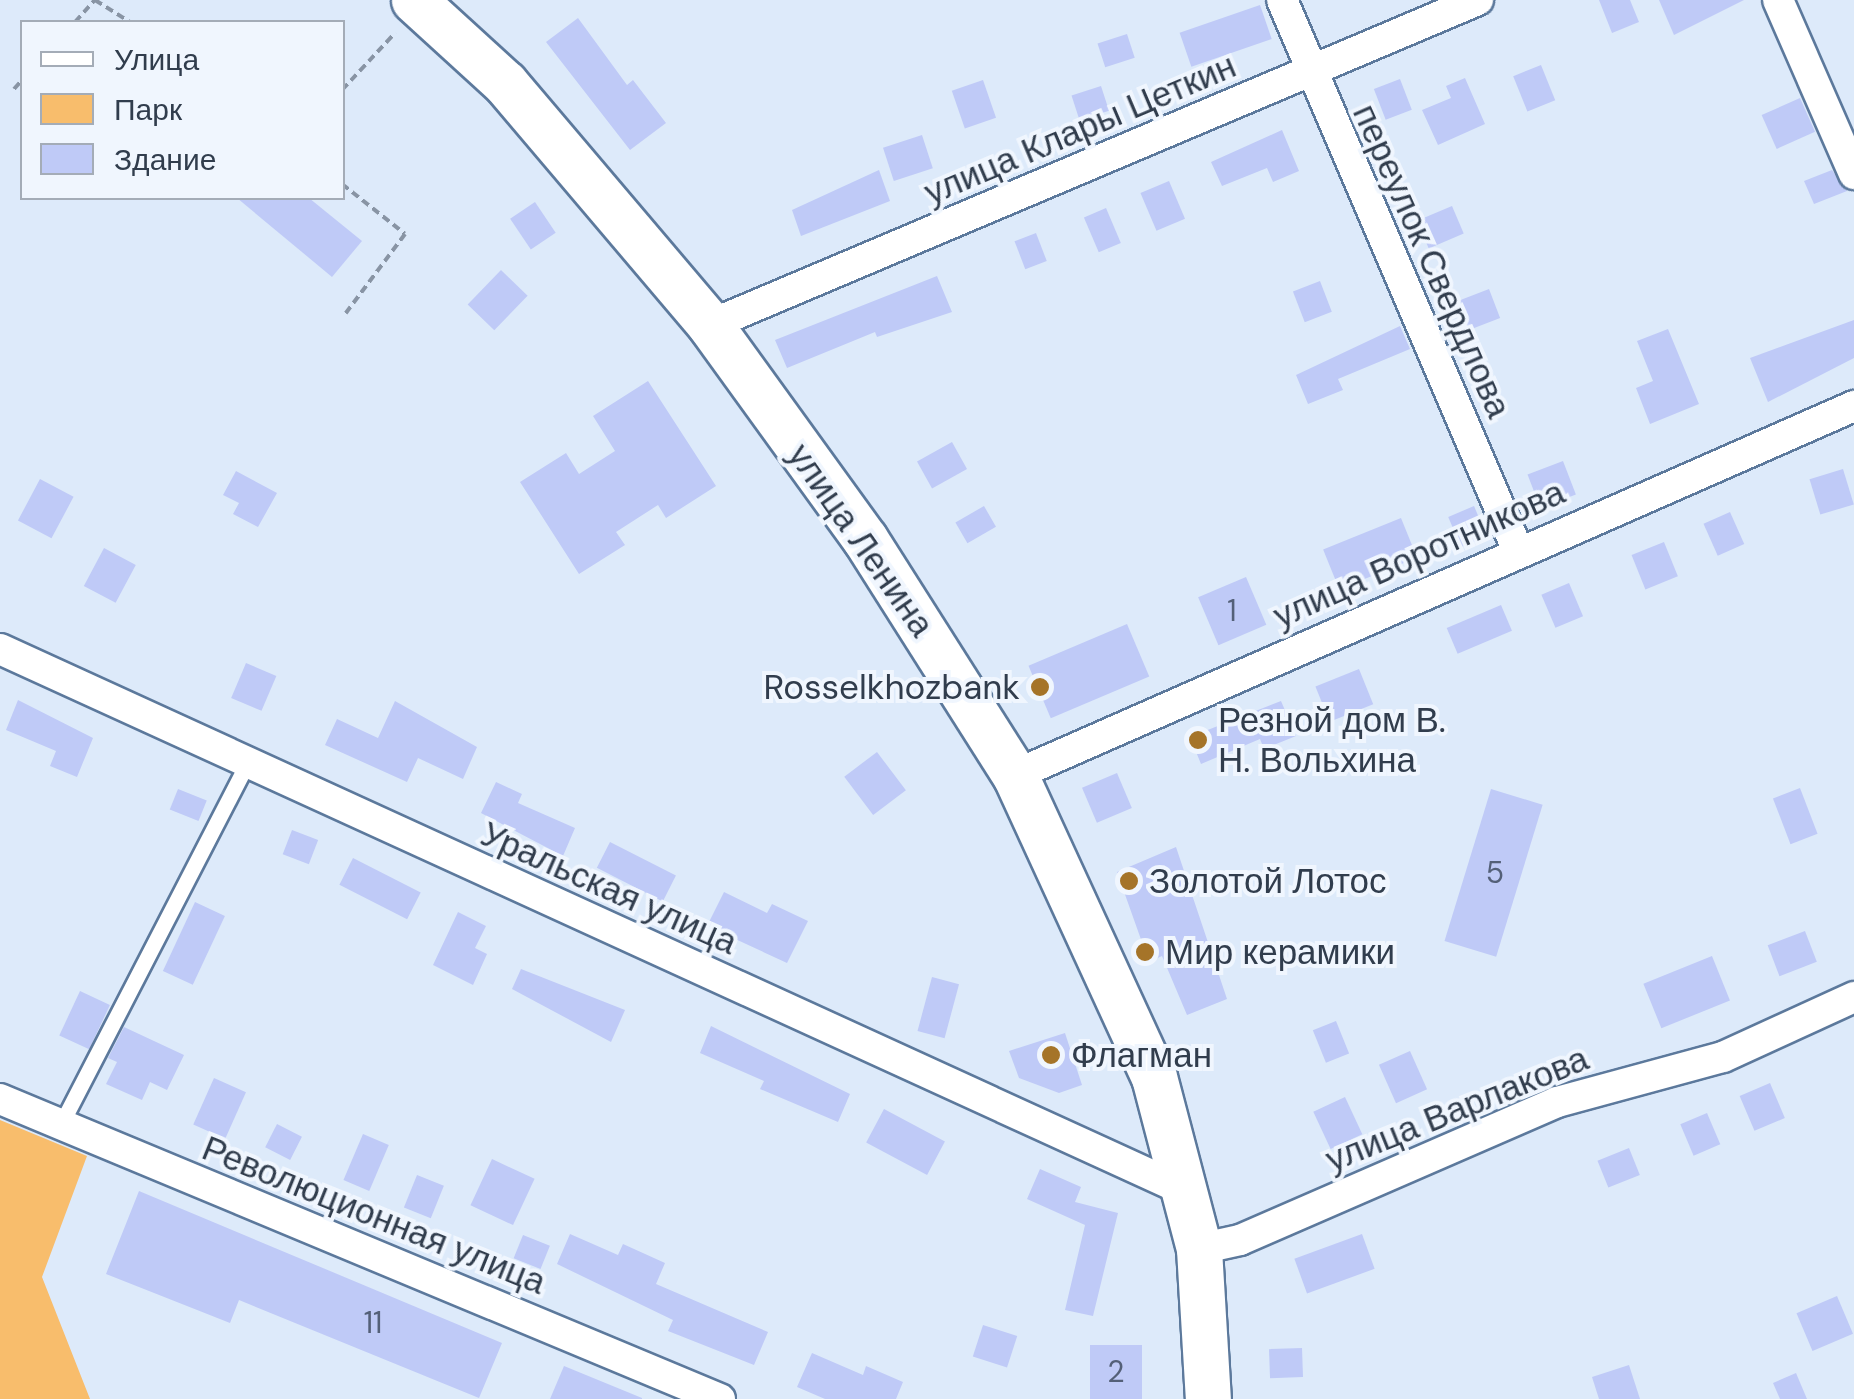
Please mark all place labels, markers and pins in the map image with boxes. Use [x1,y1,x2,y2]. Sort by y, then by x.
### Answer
place label: Rosselkhozbank [763,666,1020,708]
marker: Rosselkhozbank [1029,676,1051,698]
place label: Резной дом В. Н. Вольхина [1218,699,1446,781]
marker: Резной дом В. Н. Вольхина [1187,729,1209,751]
place label: Золотой Лотос [1149,860,1387,902]
marker: Золотой Лотос [1118,870,1140,892]
place label: Мир керамики [1165,931,1395,973]
marker: Мир керамики [1134,941,1156,963]
place label: Флагман [1071,1034,1212,1076]
marker: Флагман [1040,1044,1062,1066]

